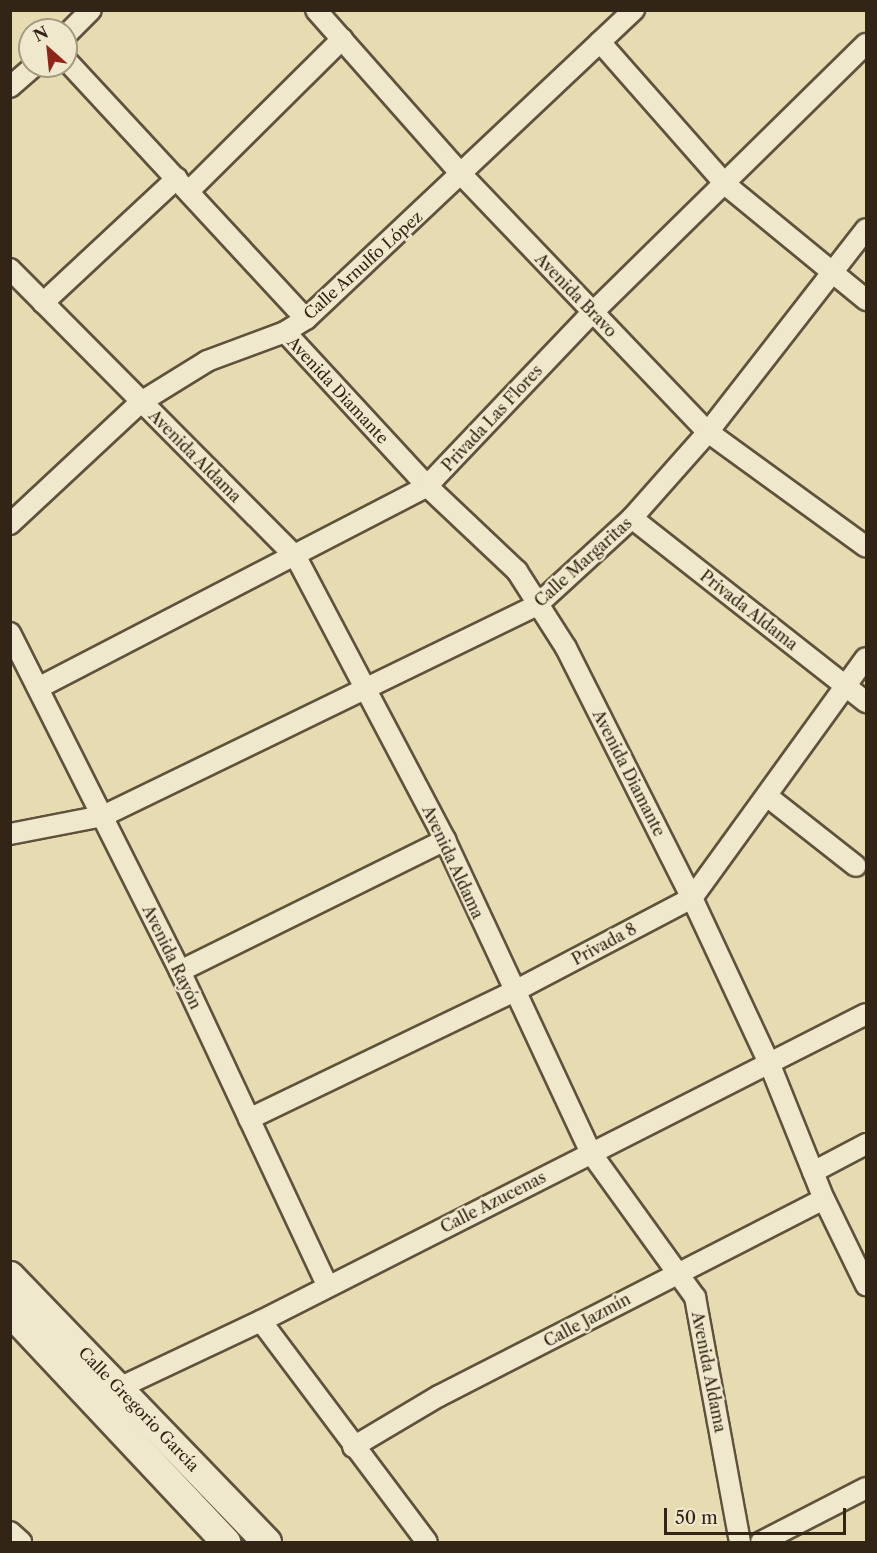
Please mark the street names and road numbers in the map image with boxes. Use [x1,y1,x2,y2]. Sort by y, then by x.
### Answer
street label: Calle Arnulfo López [299,206,427,324]
street label: Avenida Bravo [531,249,621,341]
street label: Avenida Diamante [283,332,393,448]
street label: Privada Las Flores [438,361,546,475]
street label: Avenida Aldama [145,406,245,506]
street label: Calle Margaritas [530,513,636,611]
street label: Privada Aldama [696,566,802,654]
street label: Avenida Diamante [589,706,669,840]
street label: Avenida Aldama [418,802,488,922]
street label: Avenida Rayón [139,902,205,1012]
street label: Privada 8 [568,919,640,969]
street label: Calle Azucenas [437,1167,549,1237]
street label: Calle Jazmín [540,1289,634,1351]
street label: Avenida Aldama [688,1310,730,1434]
street label: Calle Gregorio García [75,1343,203,1475]

